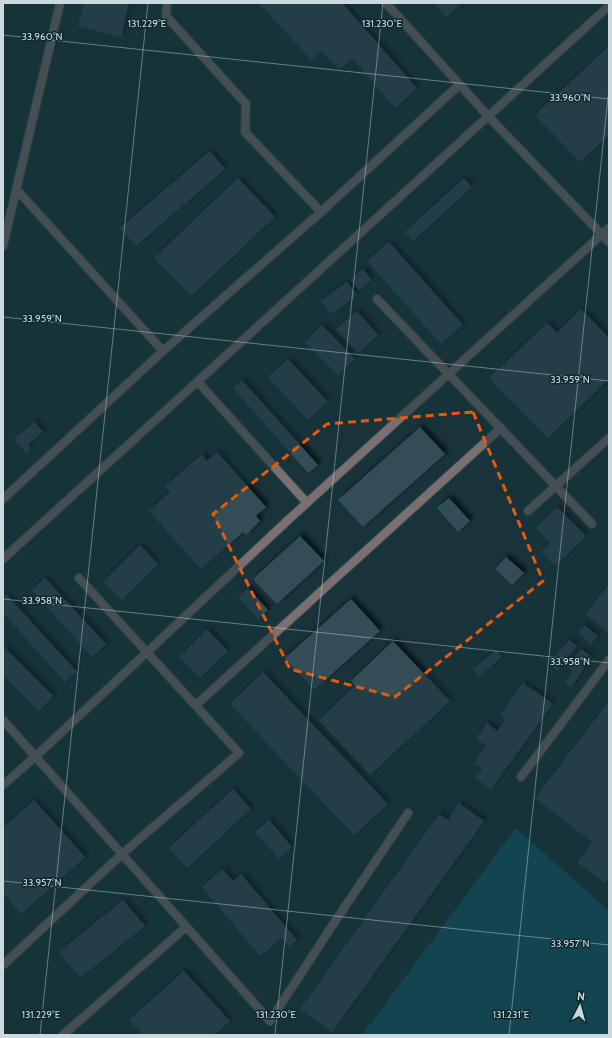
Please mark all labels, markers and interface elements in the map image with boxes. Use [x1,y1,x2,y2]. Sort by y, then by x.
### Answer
text: 131.229°E [128,17,167,30]
text: 131.230°E [362,17,403,30]
text: 33.960°N [21,30,63,43]
text: 33.960°N [549,91,591,104]
text: 33.959°N [22,312,62,325]
text: 33.959°N [550,373,590,386]
text: 33.958°N [22,594,62,607]
text: 33.958°N [550,655,590,668]
text: 33.957°N [23,876,61,889]
text: 33.957°N [551,937,589,950]
north arrow [560,986,600,1026]
text: N [576,989,586,1003]
text: 131.229°E [22,1008,61,1021]
text: 131.230°E [256,1008,297,1021]
text: 131.231°E [493,1008,530,1021]

